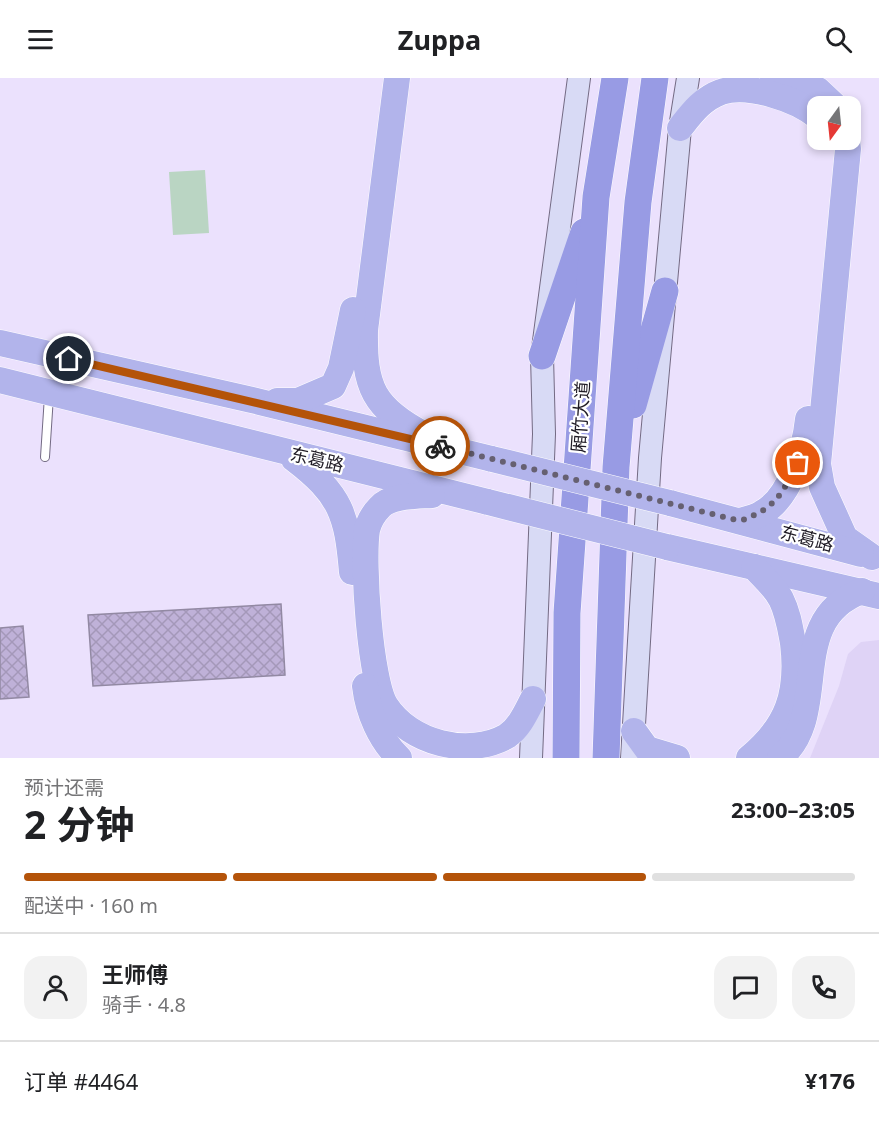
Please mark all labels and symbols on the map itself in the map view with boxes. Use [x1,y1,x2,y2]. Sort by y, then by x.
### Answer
north arrow [807,96,861,150]
pin [43,333,94,384]
street label: 厢竹大道 [566,380,594,454]
courier [410,416,470,476]
pin [772,437,823,488]
street label: 东葛路 [288,441,346,477]
street label: 东葛路 [778,519,836,557]

